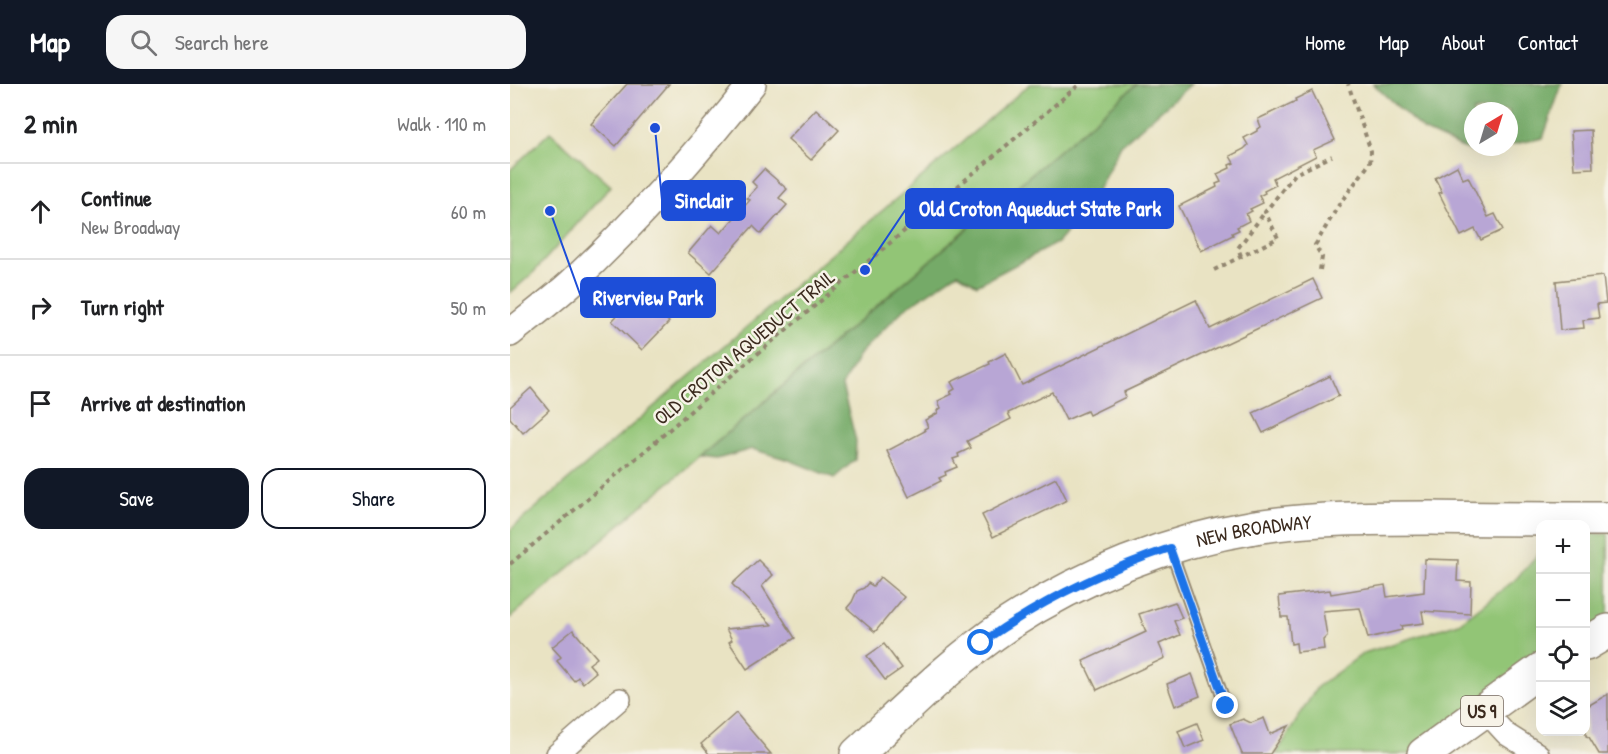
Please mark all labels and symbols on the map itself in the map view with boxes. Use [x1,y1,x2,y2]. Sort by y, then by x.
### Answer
north arrow [1464,102,1518,156]
callout: Sinclair [662,181,745,220]
text: Sinclair [675,186,734,215]
callout: Old Croton Aqueduct State Park [906,189,1173,228]
text: Old Croton Aqueduct State Park [919,194,1162,224]
street label: OLD CROTON AQUEDUCT TRAIL [648,263,840,431]
callout: Riverview Park [581,278,715,317]
text: Riverview Park [593,283,703,312]
street label: NEW BROADWAY [1193,507,1313,553]
route start [967,629,993,655]
route end [1212,692,1238,718]
road number: US 9 [1461,696,1503,726]

